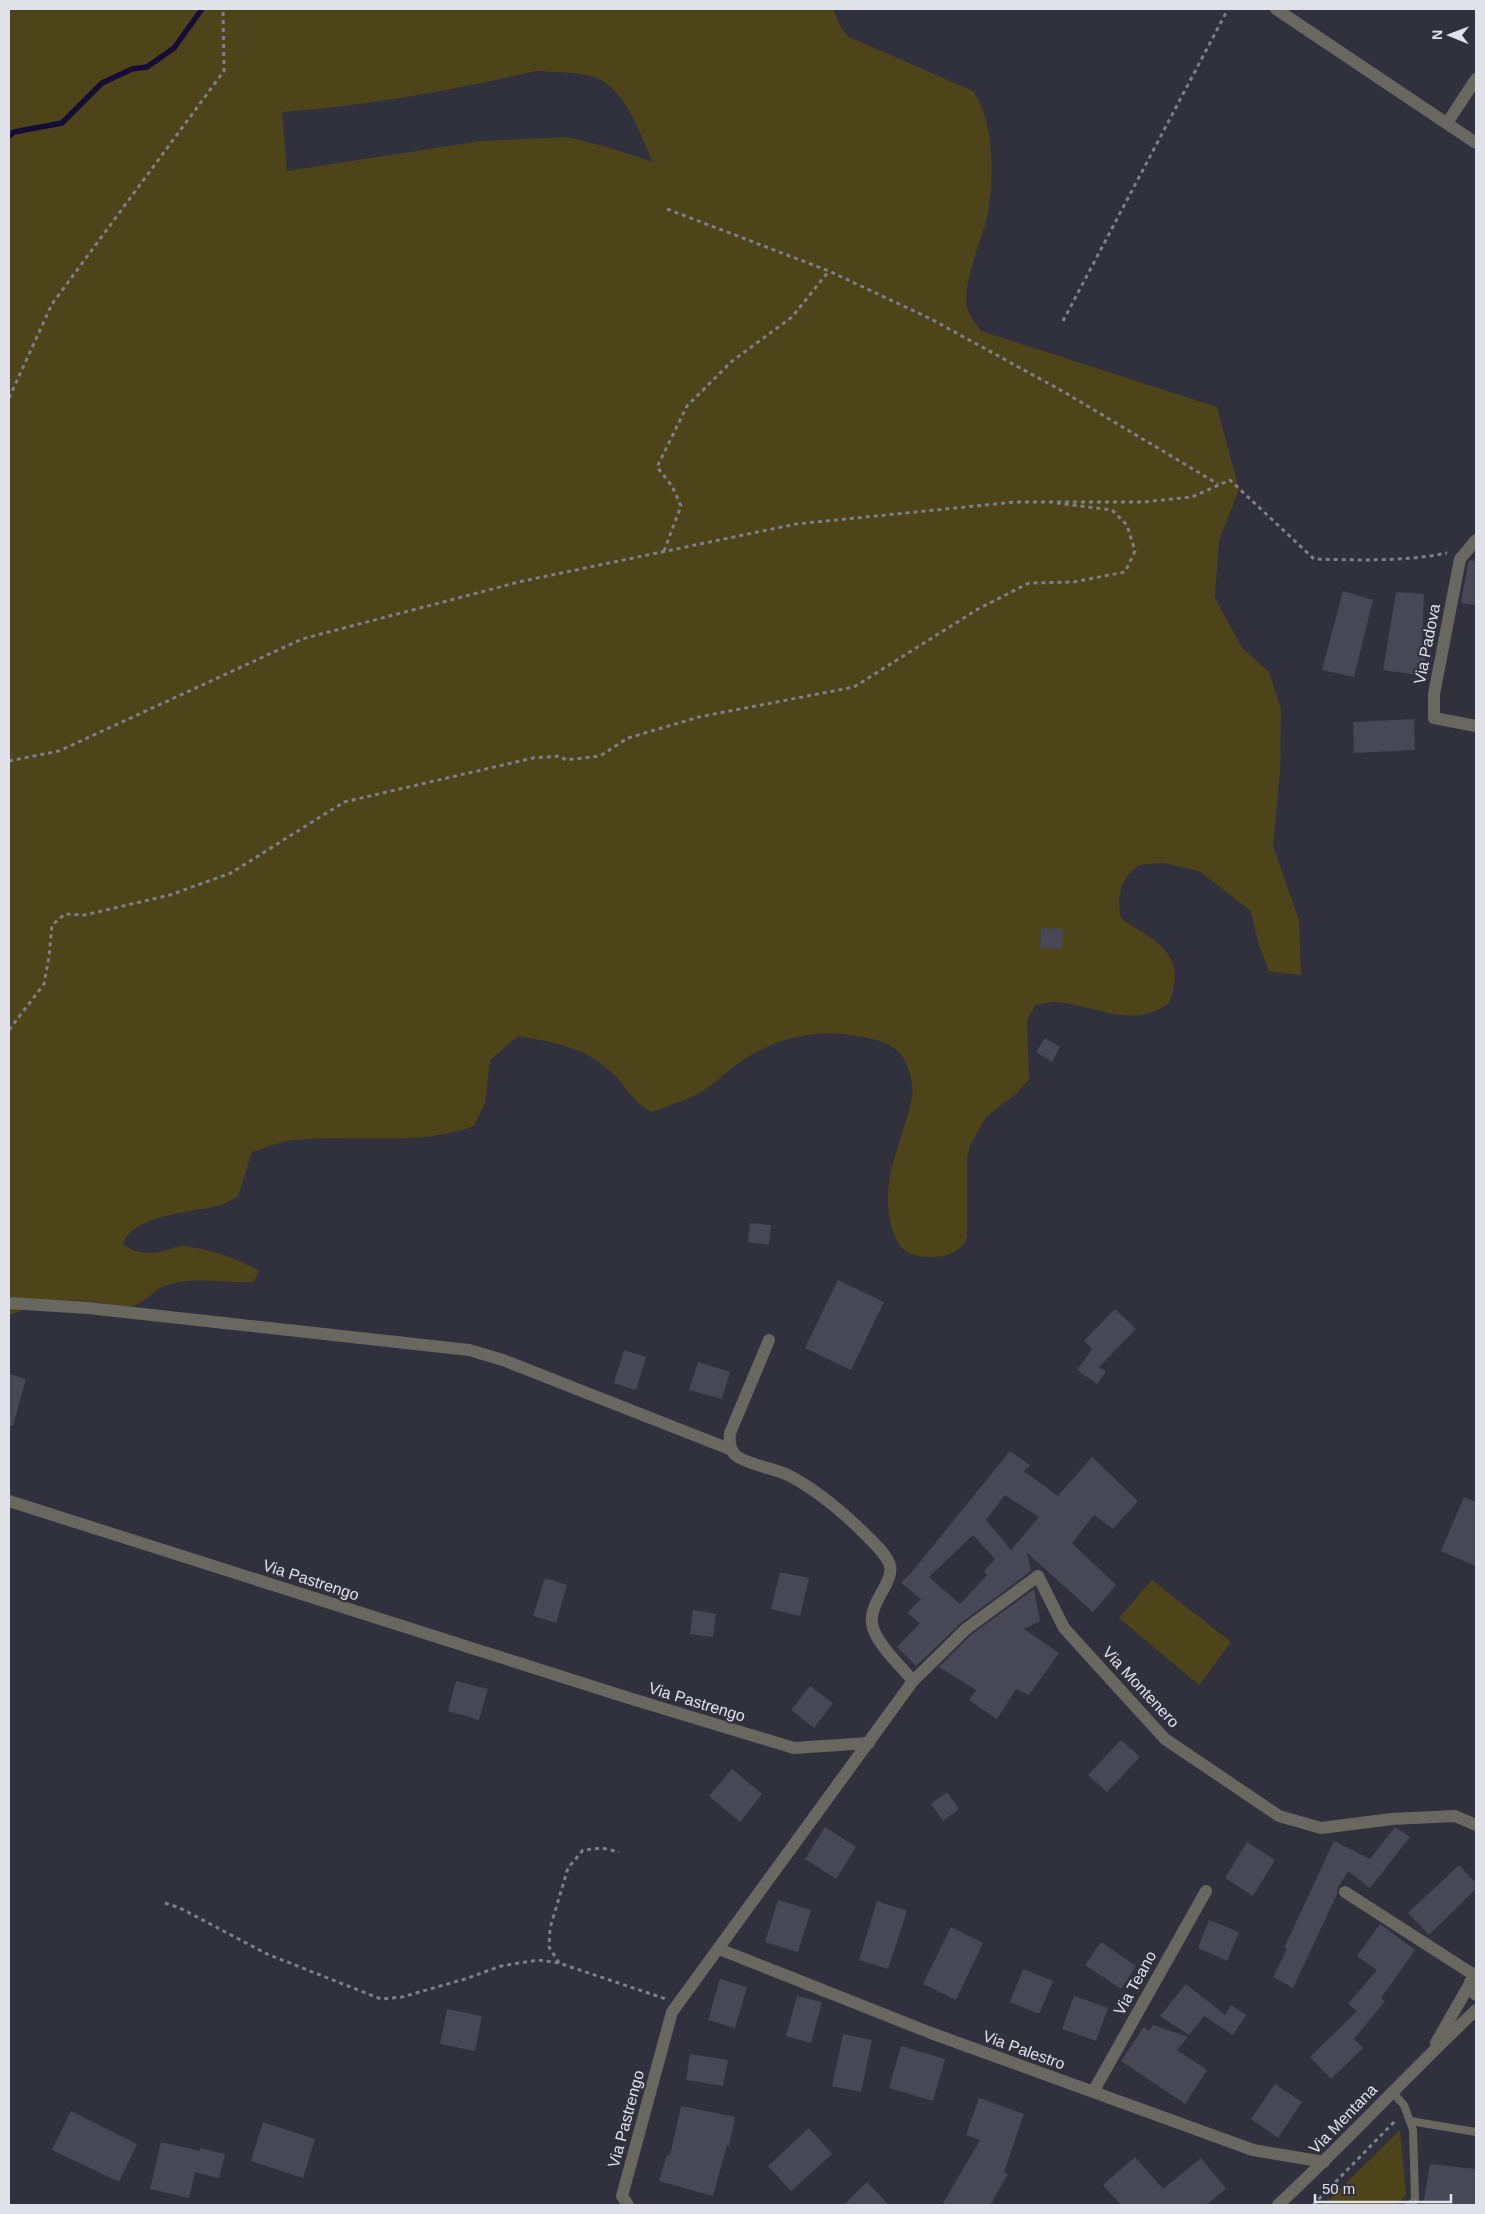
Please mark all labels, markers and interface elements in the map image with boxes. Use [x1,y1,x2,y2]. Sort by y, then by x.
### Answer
north arrow [1425,10,1475,60]
text: N [1429,30,1445,40]
street label: Via Padova [1411,602,1443,686]
street label: Via Pastrengo [261,1556,361,1604]
street label: Via Montenero [1099,1643,1183,1731]
street label: Via Pastrengo [647,1679,748,1725]
street label: Via Teano [1110,1948,1160,2018]
street label: Via Palestro [981,2027,1067,2073]
street label: Via Pastrengo [605,2068,647,2170]
street label: Via Mentana [1306,2081,1380,2157]
scale bar [1315,2172,1451,2204]
text: 50 m [1322,2180,1355,2197]

